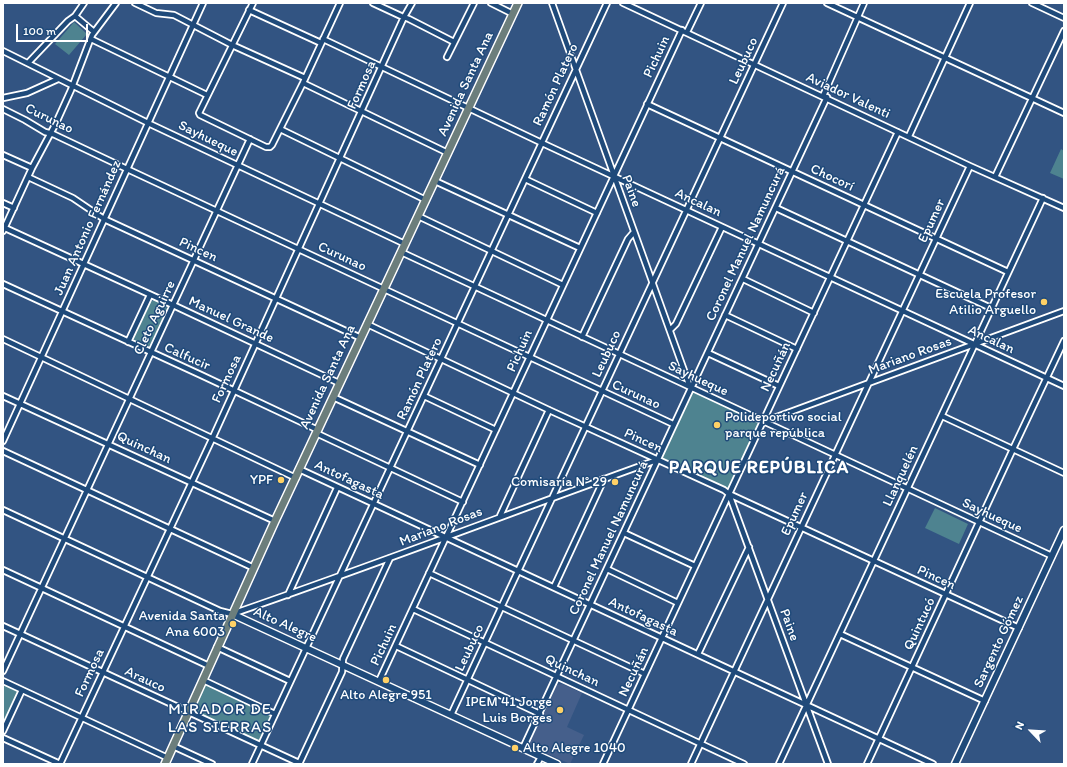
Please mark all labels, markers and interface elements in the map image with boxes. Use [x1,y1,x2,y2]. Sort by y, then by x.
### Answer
scale bar [18,16,90,42]
text: 100 m [23,24,56,38]
street label: Avenida Santa Ana [434,29,498,139]
street label: Pichuin [640,33,674,81]
street label: Leubuco [726,35,762,87]
street label: Ramón Platero [530,41,582,129]
street label: Formosa [344,58,380,112]
street label: Aviador Valenti [803,69,893,123]
street label: Curunao [22,100,76,138]
street label: Sayhueque [175,117,241,161]
street label: Juan Antonio Fernández [51,158,125,298]
street label: Chocorí [807,161,857,195]
street label: Coronel Manuel Namuncurá [703,164,789,324]
street label: Paine [617,173,645,209]
street label: Ancalan [672,185,724,221]
street label: Epumer [915,196,949,246]
street label: Pincen [176,234,220,266]
street label: Curunao [315,238,369,276]
street label: Cleto Aguirre [130,278,180,358]
place label: Escuela Profesor Atilio Arguello [935,286,1036,318]
street label: Manuel Grande [186,293,276,347]
marker: Escuela Profesor Atilio Arguello [1039,297,1049,307]
street label: Avenida Santa Ana [296,322,360,432]
street label: Ancalan [965,322,1017,358]
street label: Pichuin [503,327,537,375]
street label: Leubuco [589,328,625,380]
street label: Mariano Rosas [866,333,954,379]
street label: Ramón Platero [394,335,446,423]
street label: Calfucir [161,339,213,375]
street label: Necuñán [757,339,795,395]
street label: Formosa [209,352,245,406]
street label: Sayhueque [665,358,731,400]
street label: Curunao [609,376,663,414]
place label: Polideportivo social parque república [725,409,842,442]
marker: Polideportivo social parque república [712,420,722,430]
street label: Pincen [621,425,665,457]
street label: Quinchan [114,428,174,468]
street label: Llanquelén [880,443,922,509]
street label: Antofagasta [312,457,386,503]
district label: PARQUE REPÚBLICA [669,457,849,479]
street label: Coronel Manuel Namuncurá [566,458,652,618]
place label: YPF [250,472,273,488]
place label: Comisaría N° 29 [511,474,607,490]
marker: YPF [276,475,286,485]
marker: Comisaría N° 29 [610,477,620,487]
street label: Epumer [778,489,812,539]
street label: Sayhueque [959,495,1025,537]
street label: Mariano Rosas [397,504,485,550]
street label: Pincen [914,562,958,594]
street label: Sargento Gómez [970,593,1028,691]
street label: Antofagasta [606,594,680,640]
street label: Quintucó [901,595,939,653]
street label: Alto Alegre [251,604,319,646]
street label: Paine [775,607,803,643]
place label: Avenida Santa Ana 6003 [139,608,225,640]
marker: Avenida Santa Ana 6003 [228,619,238,629]
street label: Pichuin [367,621,401,669]
street label: Leubuco [452,622,488,674]
street label: Necuñán [615,644,653,700]
street label: Formosa [72,646,108,700]
street label: Quinchan [542,651,602,691]
street label: Arauco [122,663,168,697]
marker: Alto Alegre 951 [381,675,391,685]
place label: Alto Alegre 951 [340,687,432,703]
place label: IPEM 41 Jorge Luis Borges [465,694,552,726]
district label: MIRADOR DE LAS SIERRAS [168,700,272,738]
marker: IPEM 41 Jorge Luis Borges [555,705,565,715]
north arrow [1011,711,1051,751]
text: N [1012,720,1027,732]
place label: Alto Alegre 1040 [523,740,626,756]
marker: Alto Alegre 1040 [510,743,520,753]

